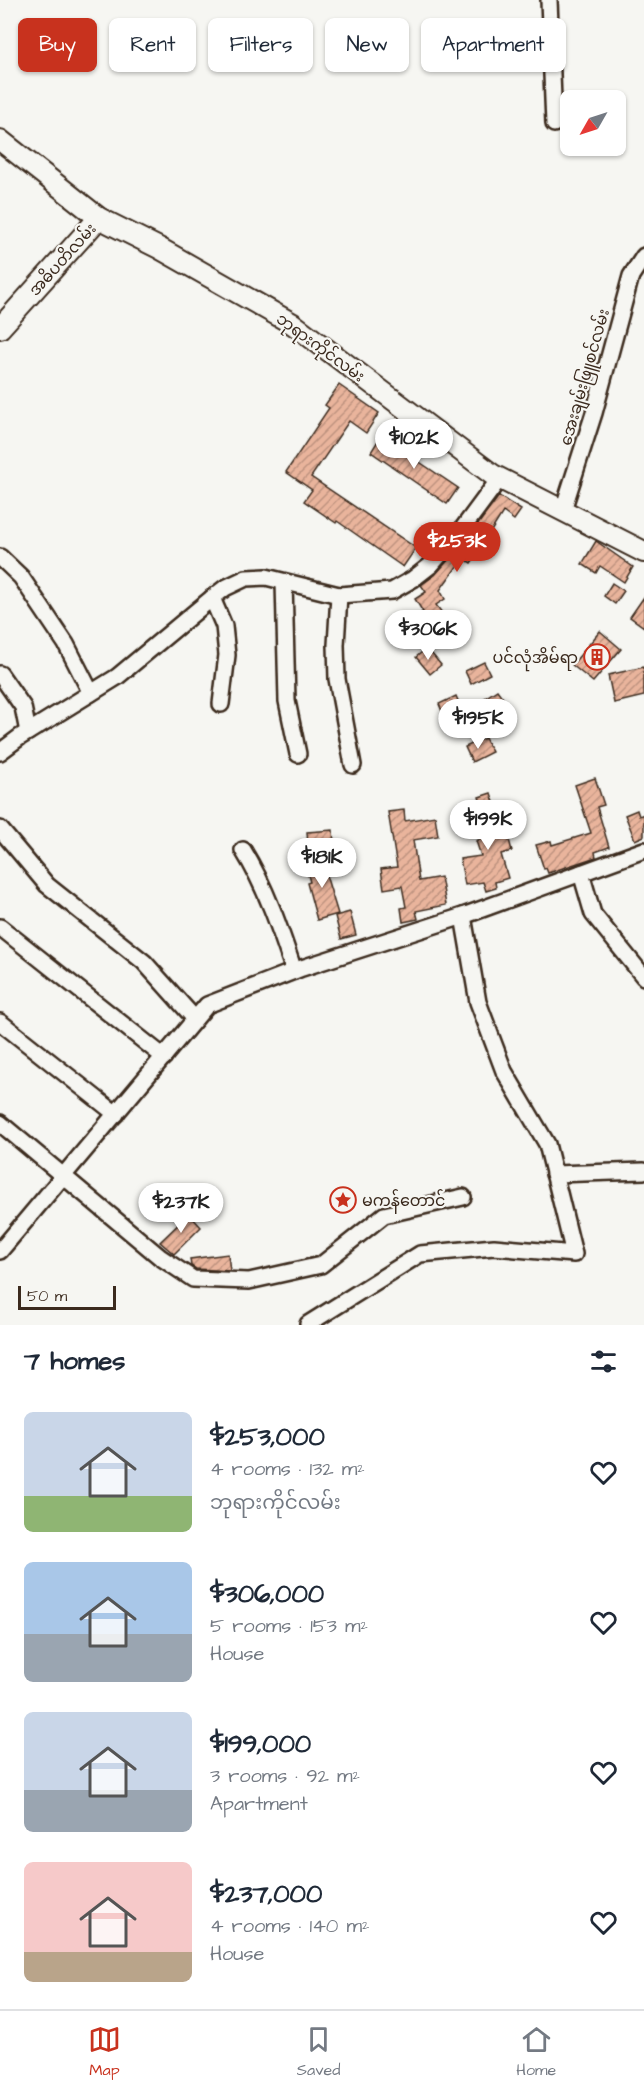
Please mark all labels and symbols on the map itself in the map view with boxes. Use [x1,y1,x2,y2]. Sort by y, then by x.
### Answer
north arrow [560,90,626,156]
street label: အဓိပတိလမ်း [23,218,101,301]
street label: အေးချမ်းဖြူစင်လမ်း [554,306,617,449]
street label: ဘုရားကိုင်လမ်း [270,307,370,390]
pin: $102K [372,419,456,470]
pin: $253K [415,522,499,573]
pin: $306K [386,610,470,661]
building icon: ပင်လုံအိမ်ရာ [582,642,612,672]
place label: ပင်လုံအိမ်ရာ [493,646,578,672]
pin: $195K [436,699,520,750]
pin: $199K [446,800,530,851]
pin: $181K [280,838,364,889]
pin: $237K [139,1183,223,1234]
place icon: မကန်တောင် [328,1185,358,1215]
place label: မကန်တောင် [362,1189,445,1214]
scale bar [18,1283,116,1310]

